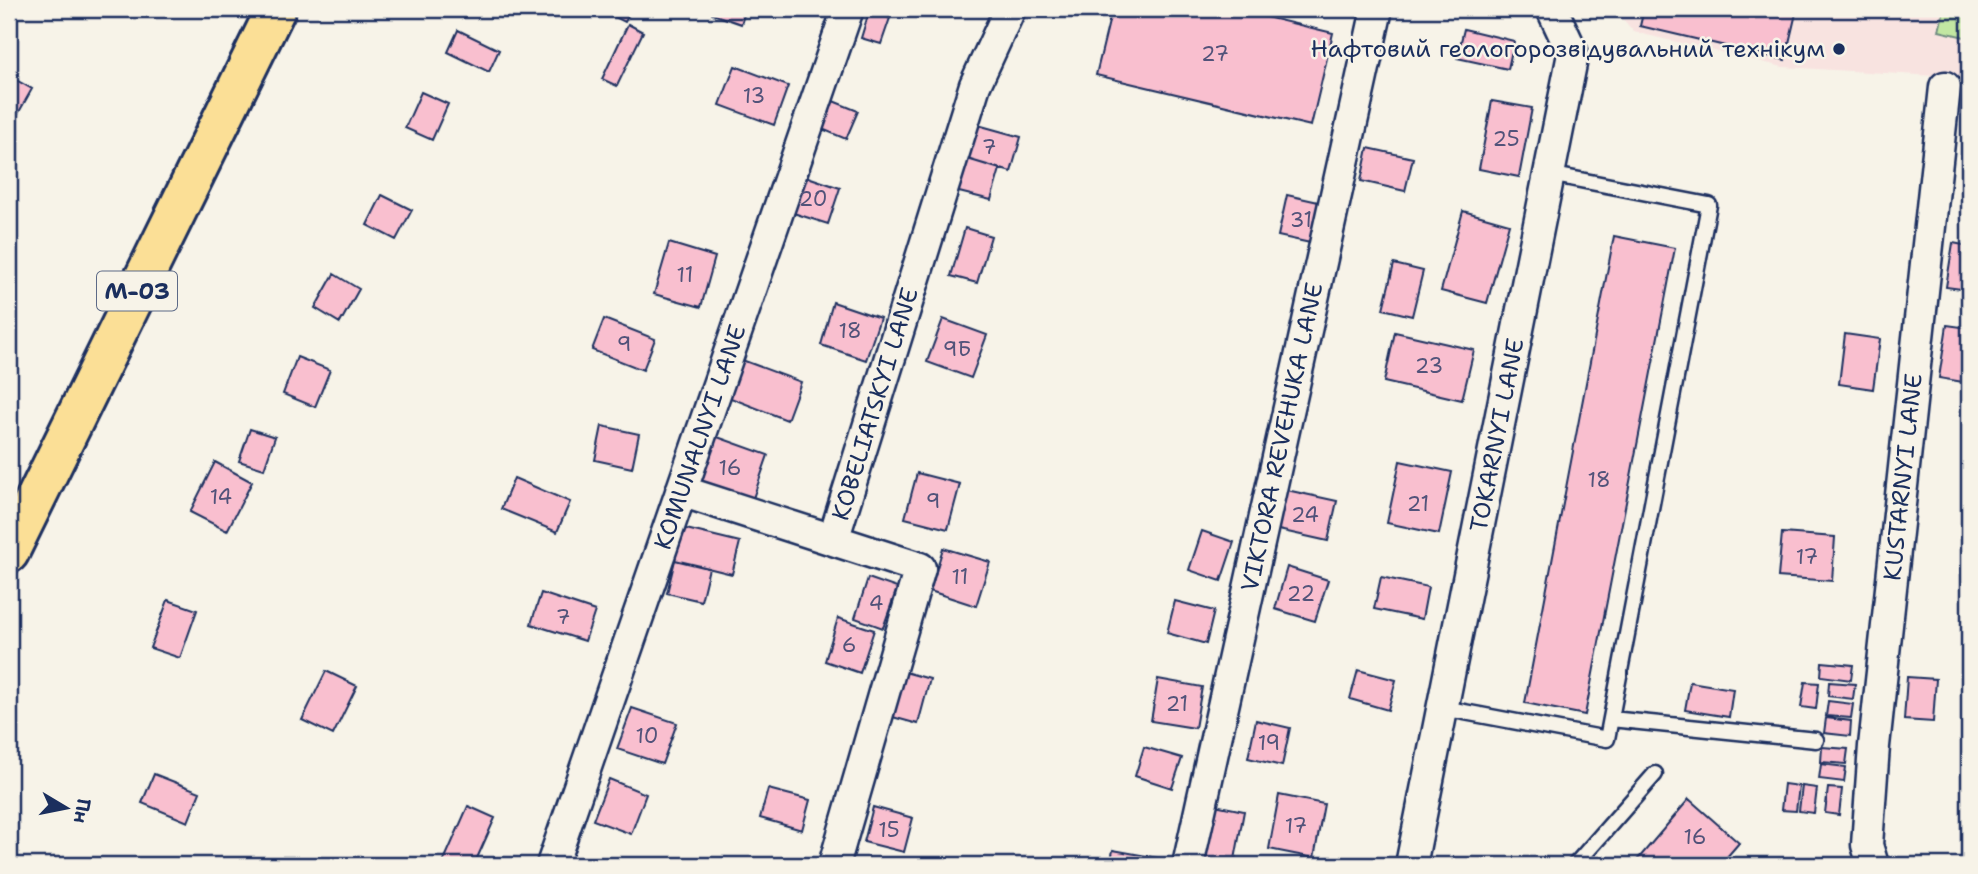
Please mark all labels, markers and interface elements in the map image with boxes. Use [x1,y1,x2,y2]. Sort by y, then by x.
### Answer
place label: Нафтовий геологорозвідувальний технікум [1311,33,1825,65]
house number: 27 [1201,40,1229,68]
marker: Нафтовий геологорозвідувальний технікум [1831,41,1847,57]
house number: 13 [743,82,765,110]
house number: 25 [1492,125,1520,153]
house number: 7 [982,133,996,161]
house number: 20 [799,185,827,213]
house number: 31 [1290,206,1312,234]
house number: 11 [677,261,693,289]
road number: М-03 [97,272,177,310]
street label: VIKTORA REVEHUKA LANE [1234,280,1330,594]
street label: KOBELIATSKYI LANE [824,284,926,524]
house number: 18 [838,317,862,345]
street label: KOMUNALNYI LANE [646,320,754,554]
house number: 9 [617,330,631,358]
house number: 9Б [943,335,971,363]
street label: TOKARNYI LANE [1463,335,1531,535]
house number: 23 [1415,352,1443,380]
street label: KUSTARNYI LANE [1876,372,1930,582]
house number: 16 [719,454,741,482]
house number: 18 [1587,466,1611,494]
house number: 14 [210,483,232,511]
house number: 9 [926,487,940,515]
house number: 21 [1407,490,1429,518]
house number: 24 [1291,501,1319,529]
house number: 17 [1796,543,1818,571]
house number: 11 [952,563,968,591]
house number: 22 [1287,580,1315,608]
house number: 4 [869,589,883,617]
house number: 7 [556,603,570,631]
house number: 6 [842,631,856,659]
house number: 21 [1166,690,1188,718]
house number: 10 [636,722,658,750]
house number: 19 [1258,729,1280,757]
north arrow [32,772,102,842]
text: Пн [68,796,97,825]
house number: 17 [1285,812,1307,840]
house number: 15 [878,816,900,844]
house number: 16 [1684,823,1706,851]

